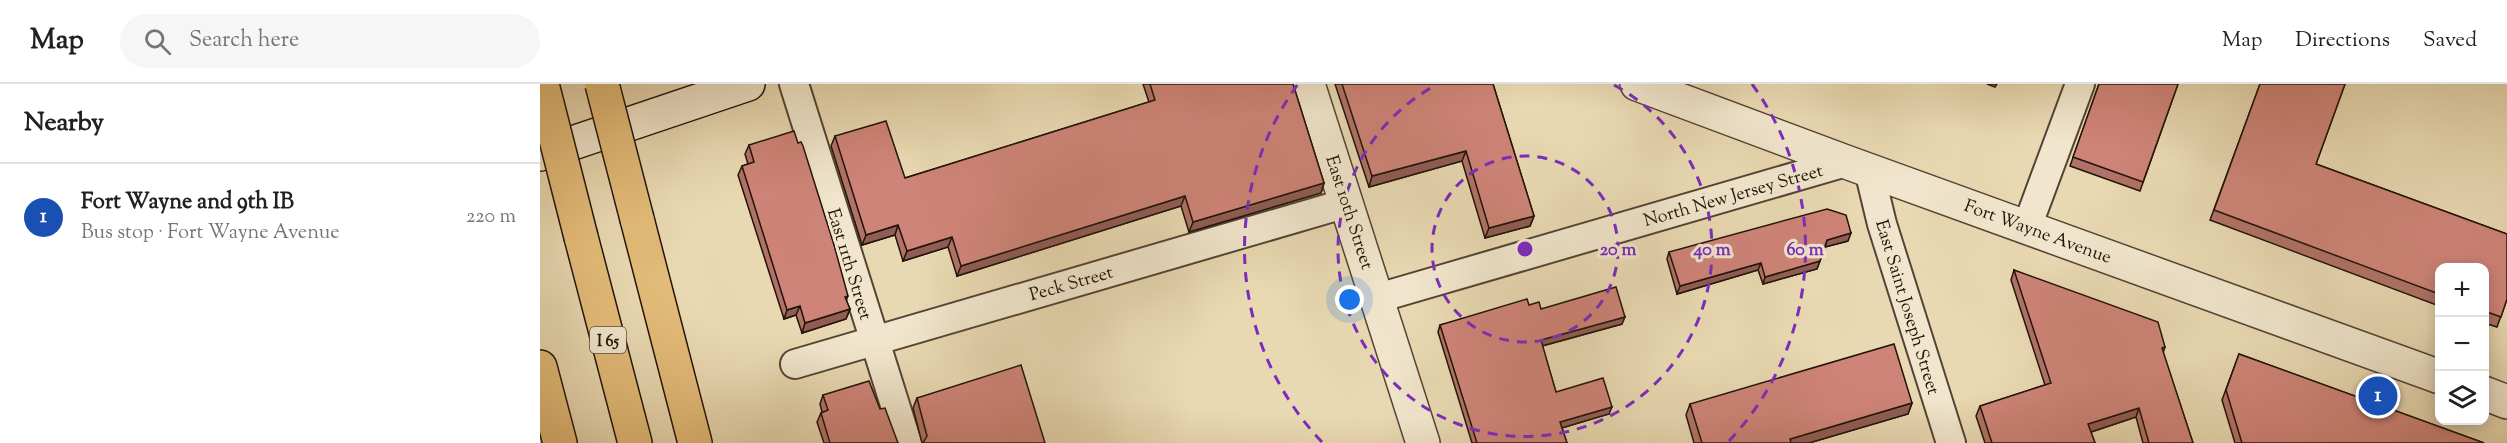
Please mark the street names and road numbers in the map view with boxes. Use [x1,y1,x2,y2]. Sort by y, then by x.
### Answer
street label: East 10th Street [1317,152,1379,273]
street label: North New Jersey Street [1641,159,1826,235]
street label: Fort Wayne Avenue [1960,194,2115,272]
street label: East 11th Street [819,206,877,324]
street label: East Saint Joseph Street [1867,217,1945,398]
street label: Peck Street [1027,261,1116,309]
road number: I 65 [590,327,626,353]

